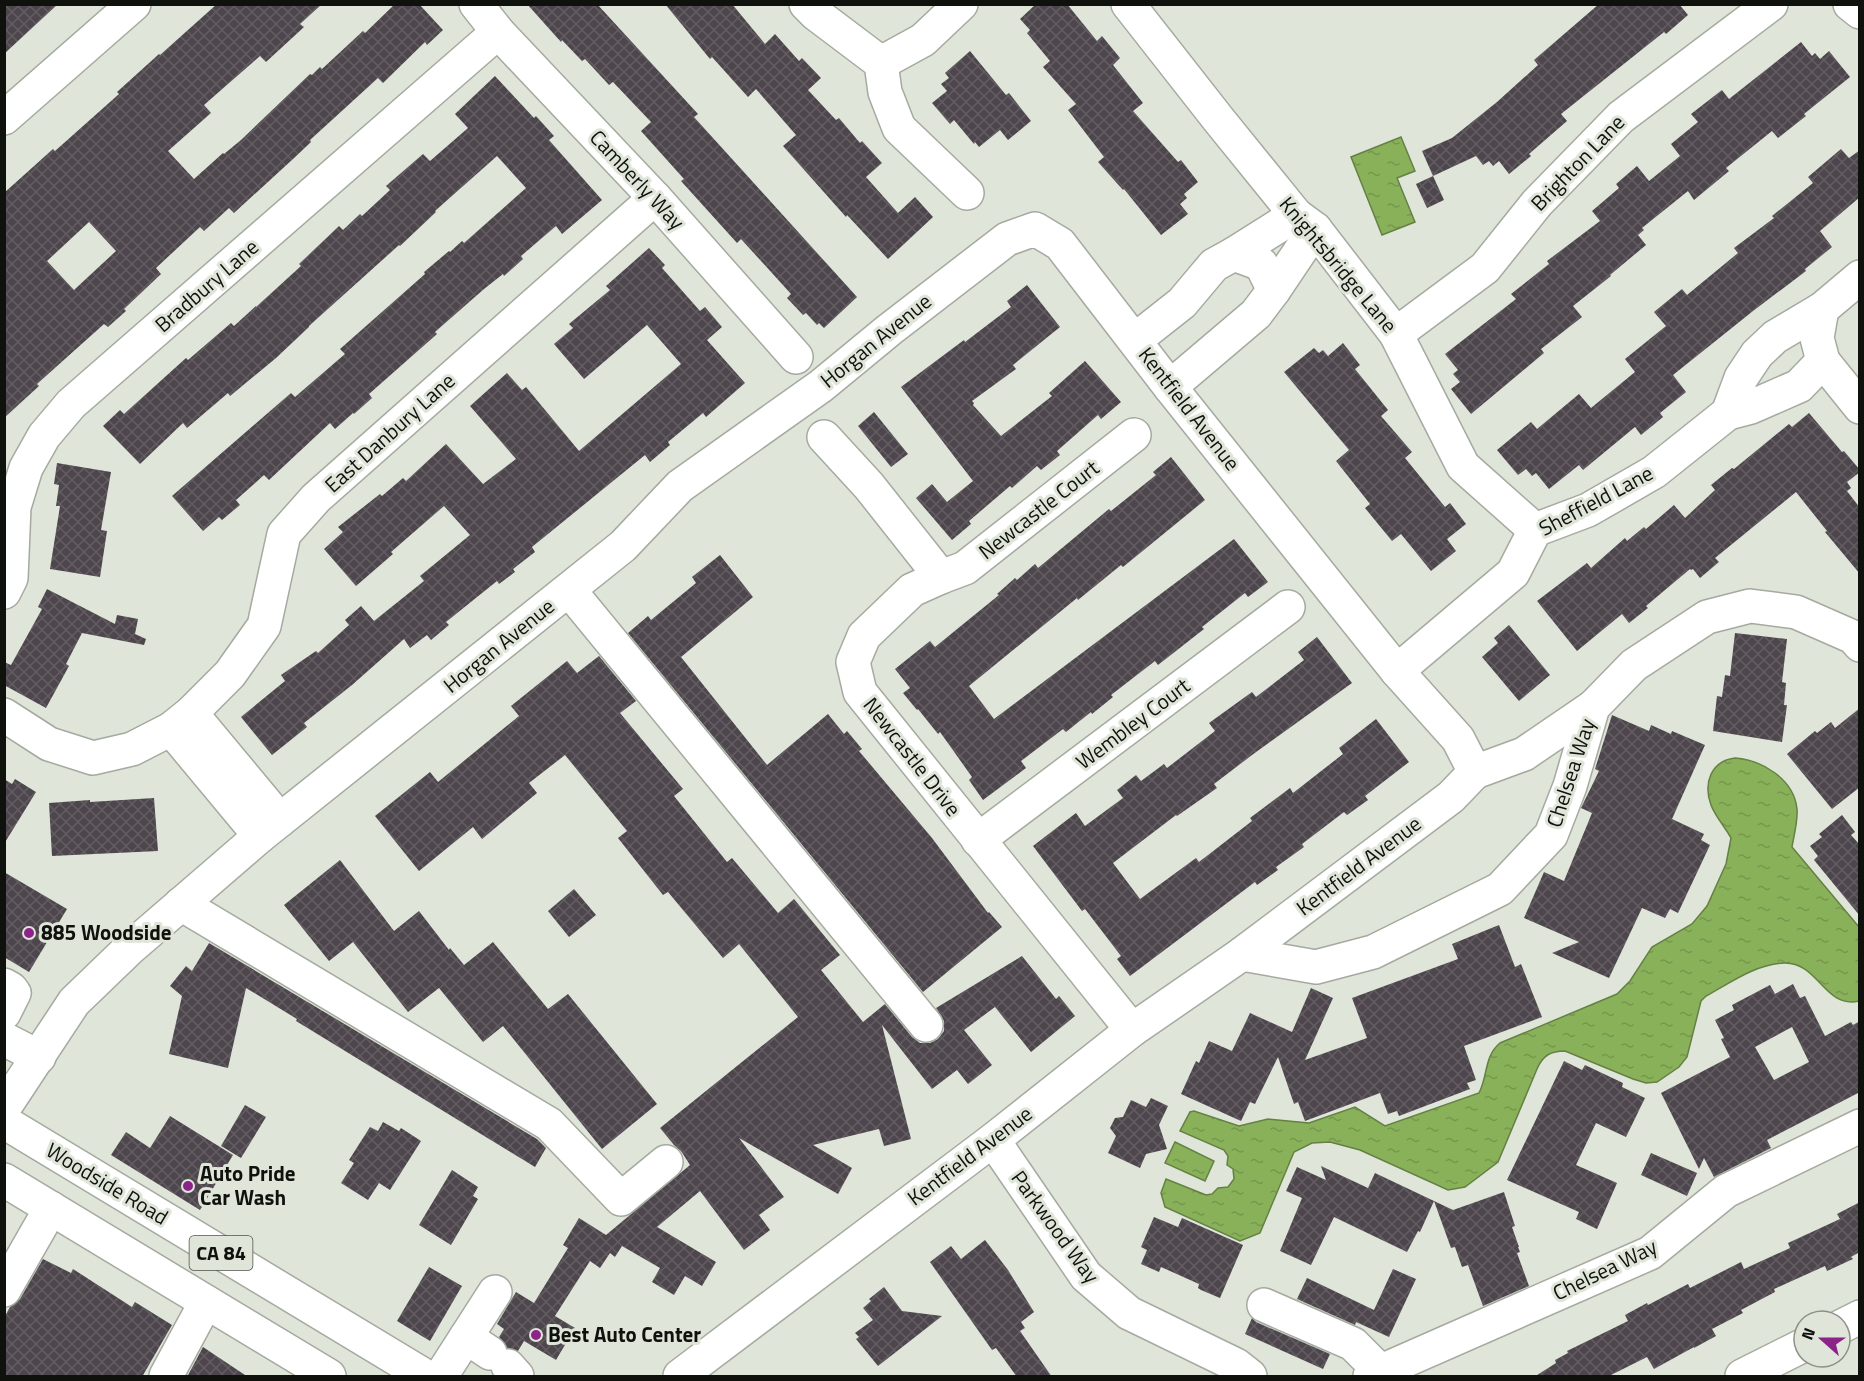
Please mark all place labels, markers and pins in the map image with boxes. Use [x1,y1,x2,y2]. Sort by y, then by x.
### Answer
place label: 885 Woodside [41,916,171,948]
marker: 885 Woodside [22,926,36,940]
place label: Auto Pride Car Wash [200,1157,296,1213]
marker: Auto Pride Car Wash [181,1179,195,1193]
place label: Best Auto Center [548,1318,701,1350]
marker: Best Auto Center [529,1328,543,1342]

